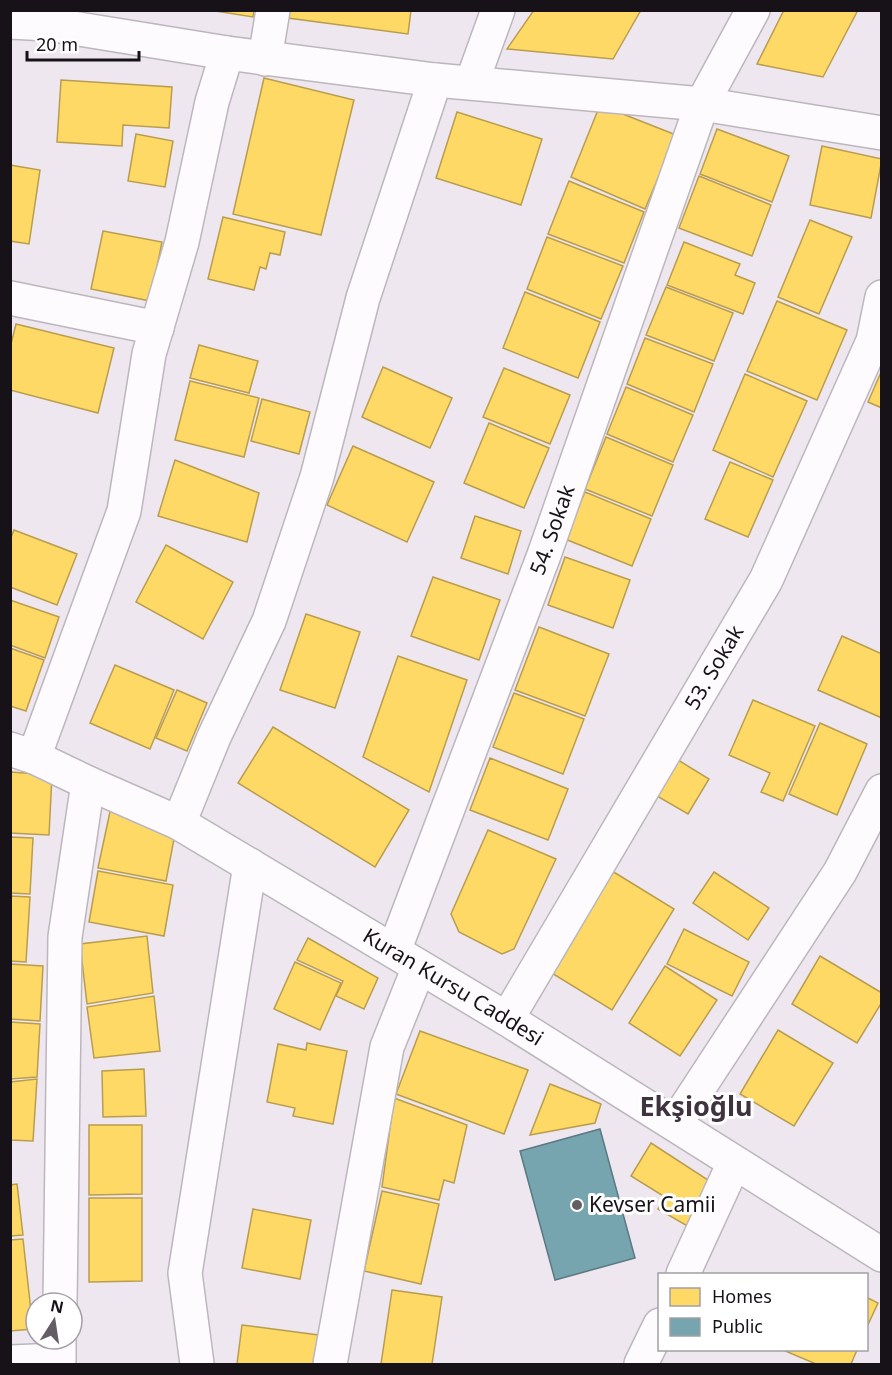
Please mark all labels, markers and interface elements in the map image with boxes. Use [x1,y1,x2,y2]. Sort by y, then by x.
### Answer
scale bar [27,24,140,62]
text: 20 m [36,32,78,56]
street label: 54. Sokak [523,480,581,579]
street label: 53. Sokak [678,619,750,715]
street label: Kuran Kursu Caddesi [358,921,549,1051]
district label: Ekşioğlu [639,1087,753,1124]
place label: Kevser Camii [589,1190,716,1218]
marker: Kevser Camii [570,1198,584,1212]
legend [658,1273,868,1351]
text: Homes [712,1284,772,1308]
north arrow [24,1291,84,1351]
text: N [48,1294,66,1318]
text: Public [712,1314,763,1338]

